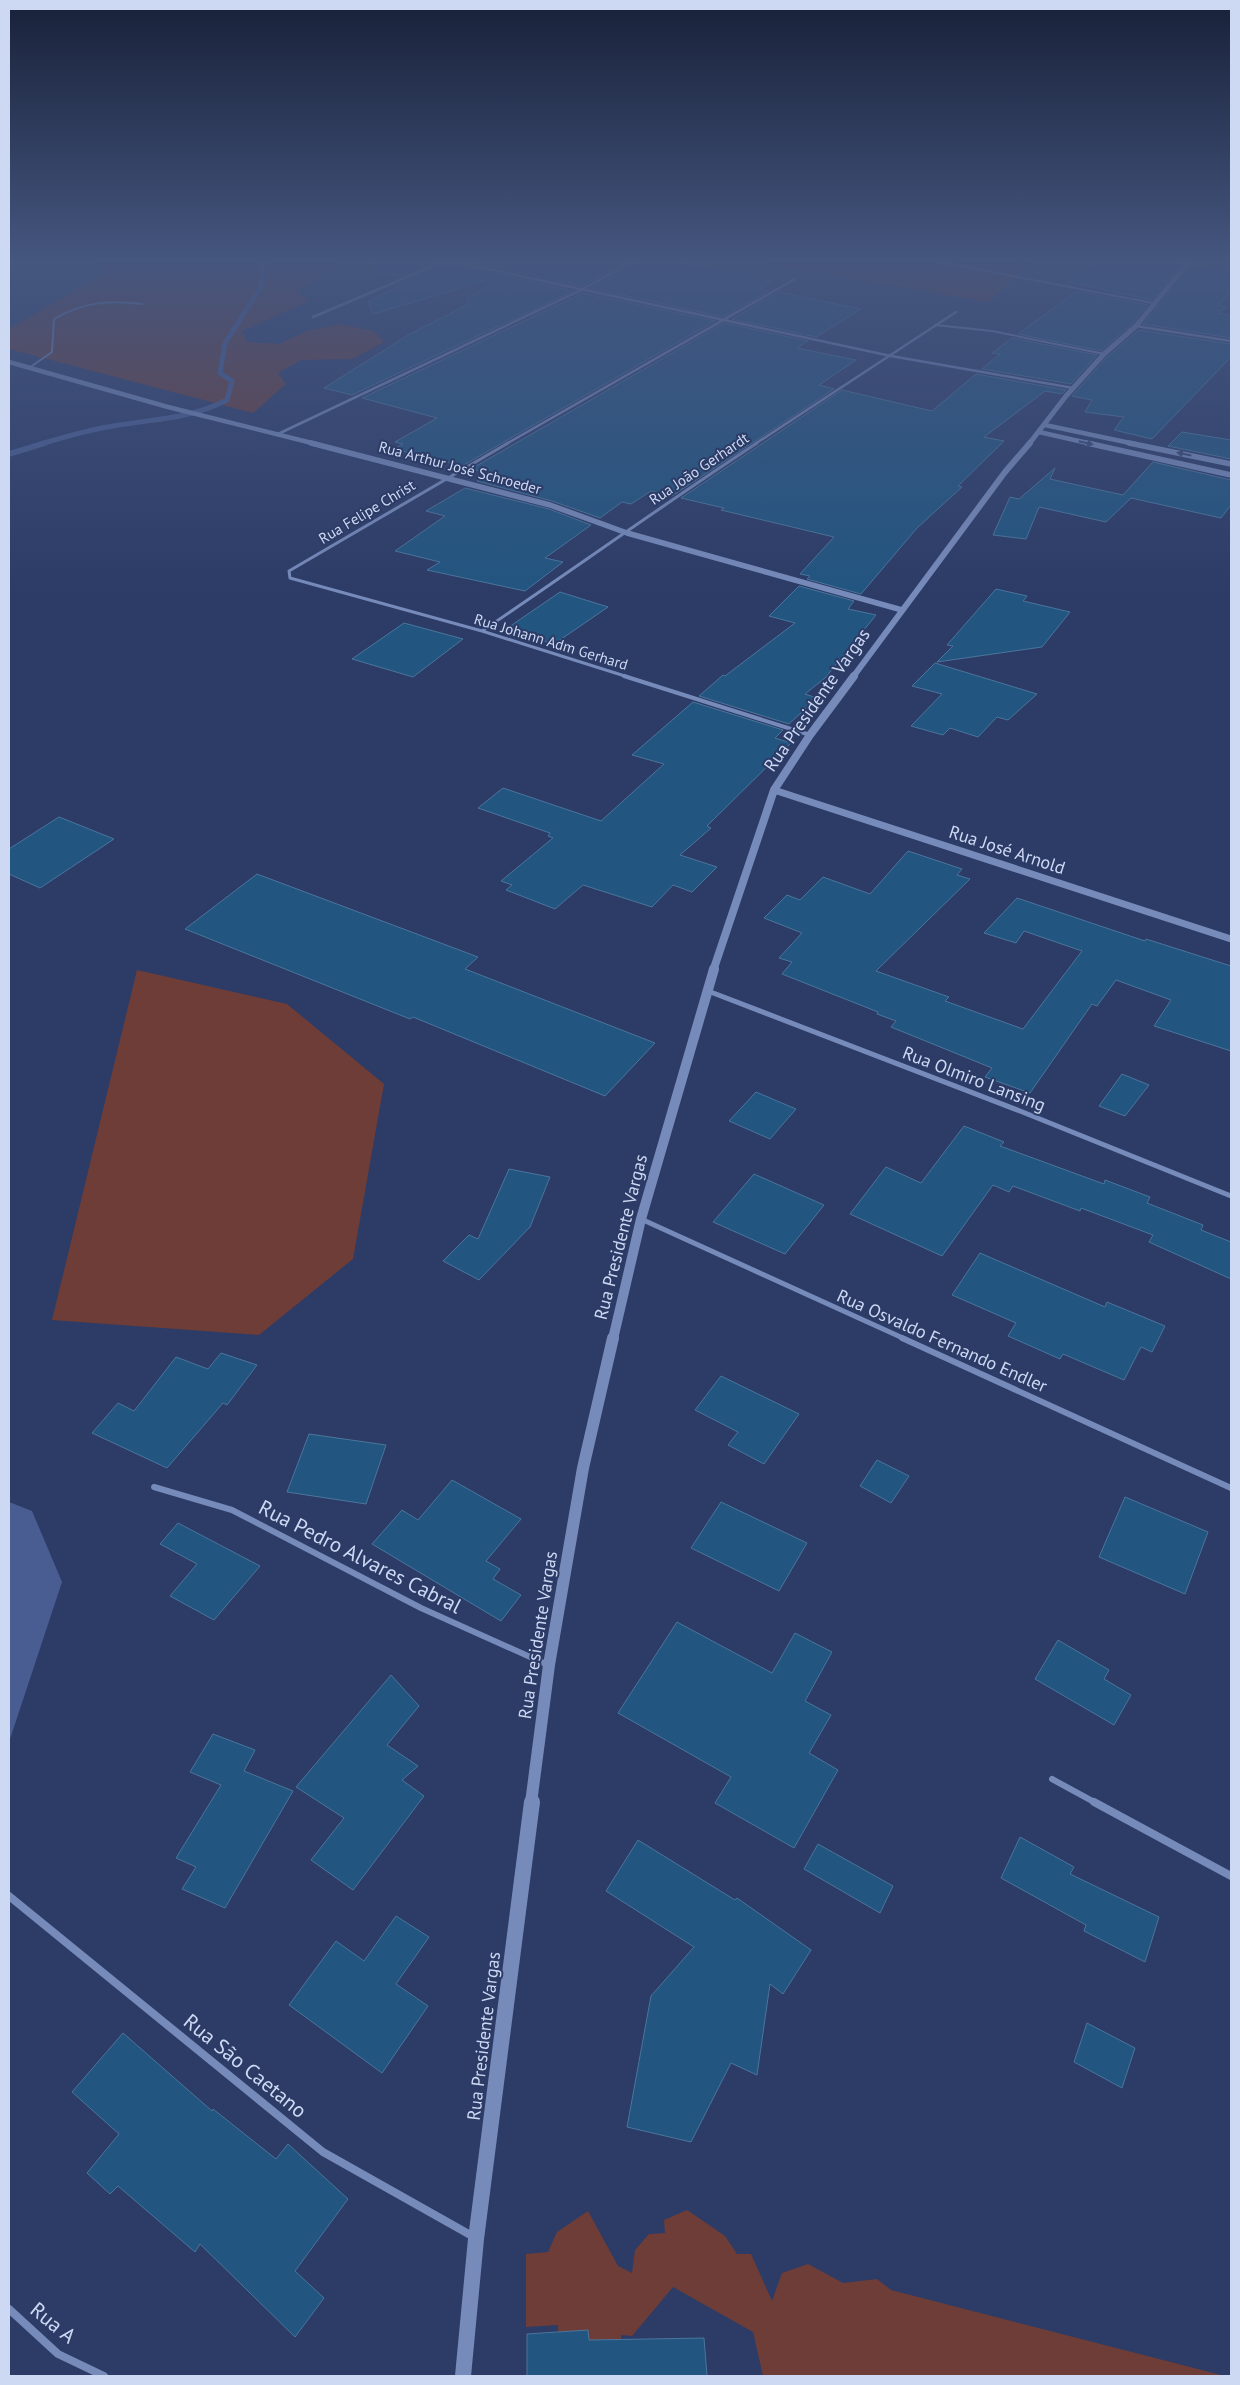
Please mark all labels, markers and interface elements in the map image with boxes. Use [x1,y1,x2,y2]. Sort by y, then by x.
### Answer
street label: Rua João Gerhardt [645,428,752,509]
street label: Rua Arthur José Schroeder [377,437,543,498]
one-way arrow [1079,439,1094,447]
one-way arrow [1176,450,1191,458]
street label: Rua Felipe Christ [315,475,418,548]
street label: Rua Johann Adm Gerhard [472,609,630,674]
street label: Rua Presidente Vargas [759,624,875,776]
street label: Rua José Arnold [946,820,1068,879]
street label: Rua Olmiro Lansing [899,1041,1049,1116]
street label: Rua Presidente Vargas [589,1152,652,1322]
street label: Rua Osvaldo Fernando Endler [833,1284,1051,1397]
street label: Rua Pedro Alvares Cabral [254,1494,466,1619]
street label: Rua Presidente Vargas [513,1549,562,1720]
street label: Rua Presidente Vargas [462,1950,505,2122]
street label: Rua São Caetano [178,2008,313,2124]
street label: Rua A [25,2296,82,2350]

